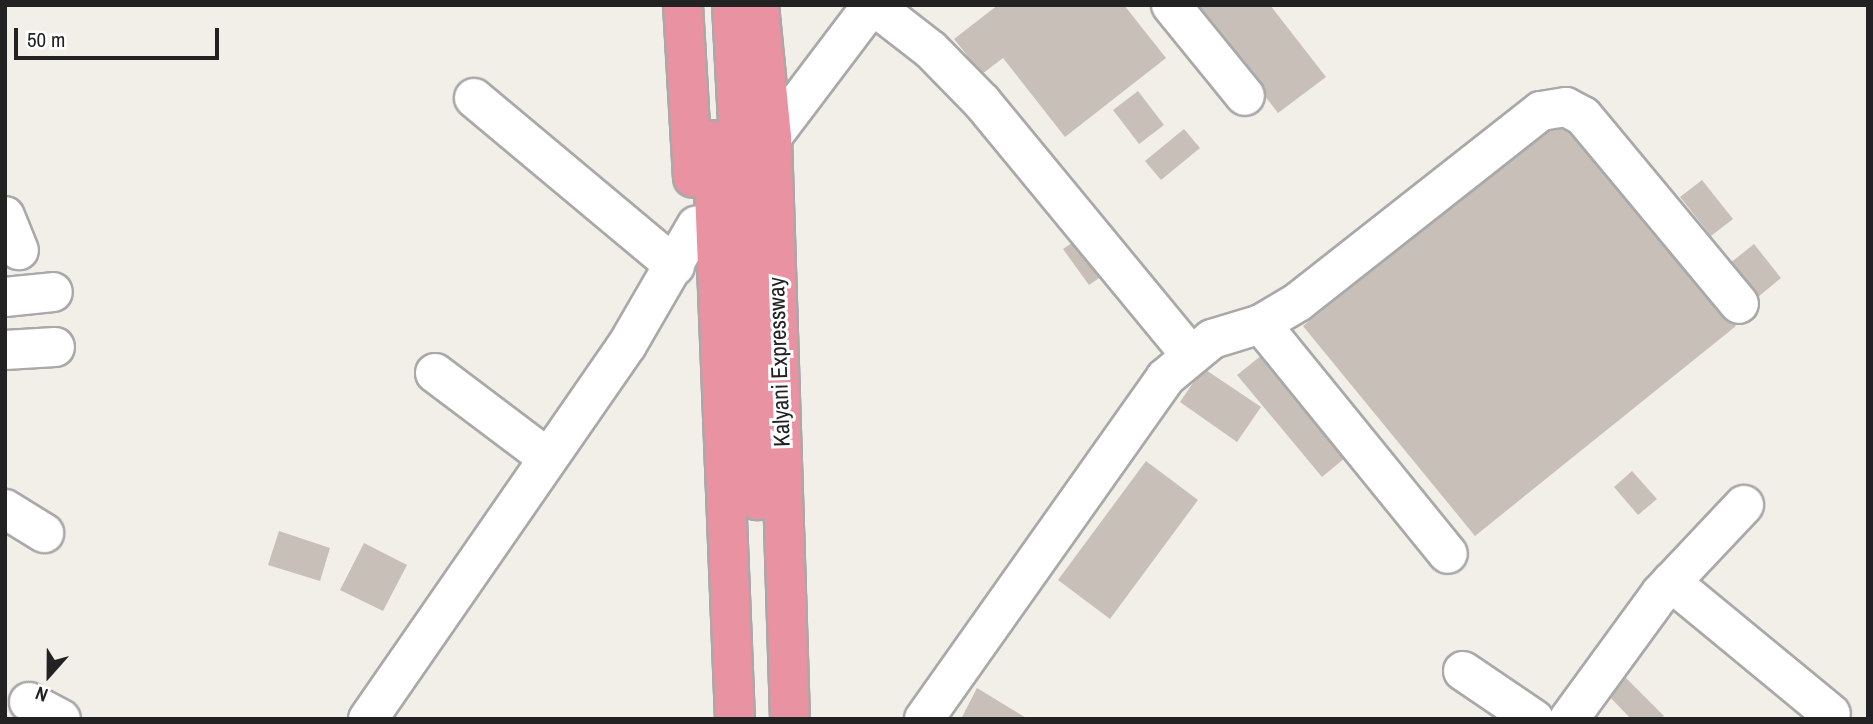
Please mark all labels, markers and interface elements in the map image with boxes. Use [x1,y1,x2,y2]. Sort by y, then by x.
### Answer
scale bar [18,14,222,58]
text: 50 m [27,25,65,54]
street label: Kalyani Expressway [762,277,796,447]
north arrow [14,640,84,710]
text: N [32,680,51,709]

